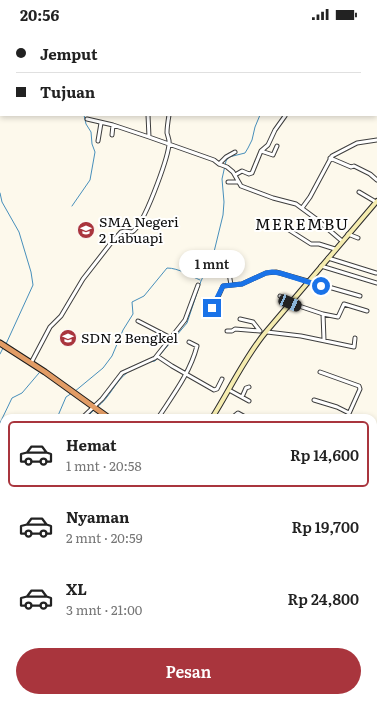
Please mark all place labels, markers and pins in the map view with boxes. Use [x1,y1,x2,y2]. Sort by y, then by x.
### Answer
place label: SMA Negeri 2 Labuapi [99,211,179,247]
school or university icon: SMA Negeri 2 Labuapi [76,220,96,240]
place label: SDN 2 Bengkel [81,327,178,347]
school or university icon: SDN 2 Bengkel [58,328,78,348]

